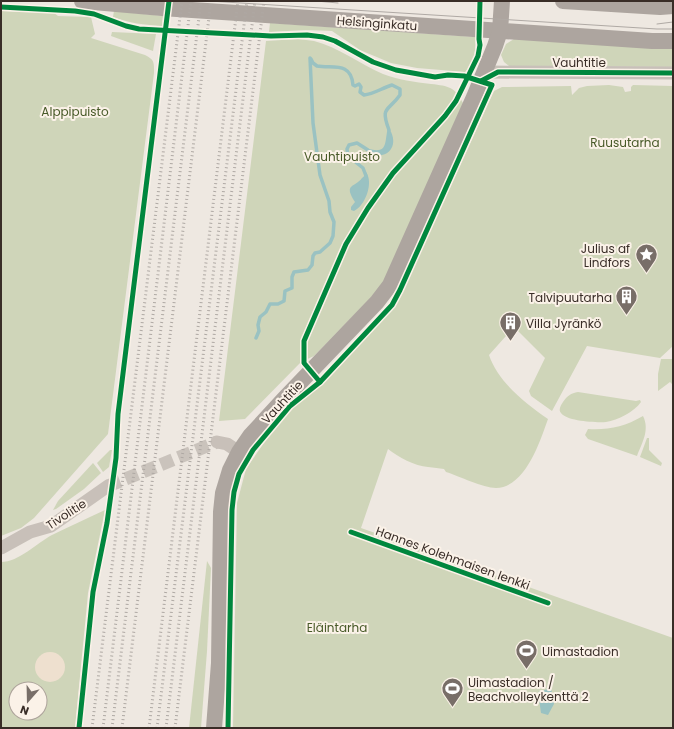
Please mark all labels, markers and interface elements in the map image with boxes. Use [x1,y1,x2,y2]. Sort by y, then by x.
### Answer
street label: Helsinginkatu [336,12,418,34]
street label: Vauhtitie [552,54,606,71]
park label: Alppipuisto [41,103,109,120]
park label: Ruusutarha [590,134,660,151]
park label: Vauhtipuisto [304,148,380,165]
place label: Julius af Lindfors [581,240,630,271]
place icon: Julius af Lindfors [633,242,659,275]
building icon: Talvipuutarha [614,284,640,317]
place label: Talvipuutarha [529,289,612,306]
building icon: Villa Jyränkö [498,310,524,343]
place label: Villa Jyränkö [526,315,602,332]
street label: Vauhtitie [257,377,307,427]
street label: Tivolitie [43,495,89,533]
street label: Hannes Kolehmaisen lenkki [373,522,533,594]
park label: Eläintarha [307,619,367,636]
sports icon: Uimastadion [513,638,539,671]
place label: Uimastadion [542,643,619,660]
place label: Uimastadion / Beachvolleykenttä 2 [468,674,589,705]
sports icon: Uimastadion / Beachvolleykenttä 2 [439,676,465,709]
north arrow [8,681,48,721]
text: N [18,701,31,719]

